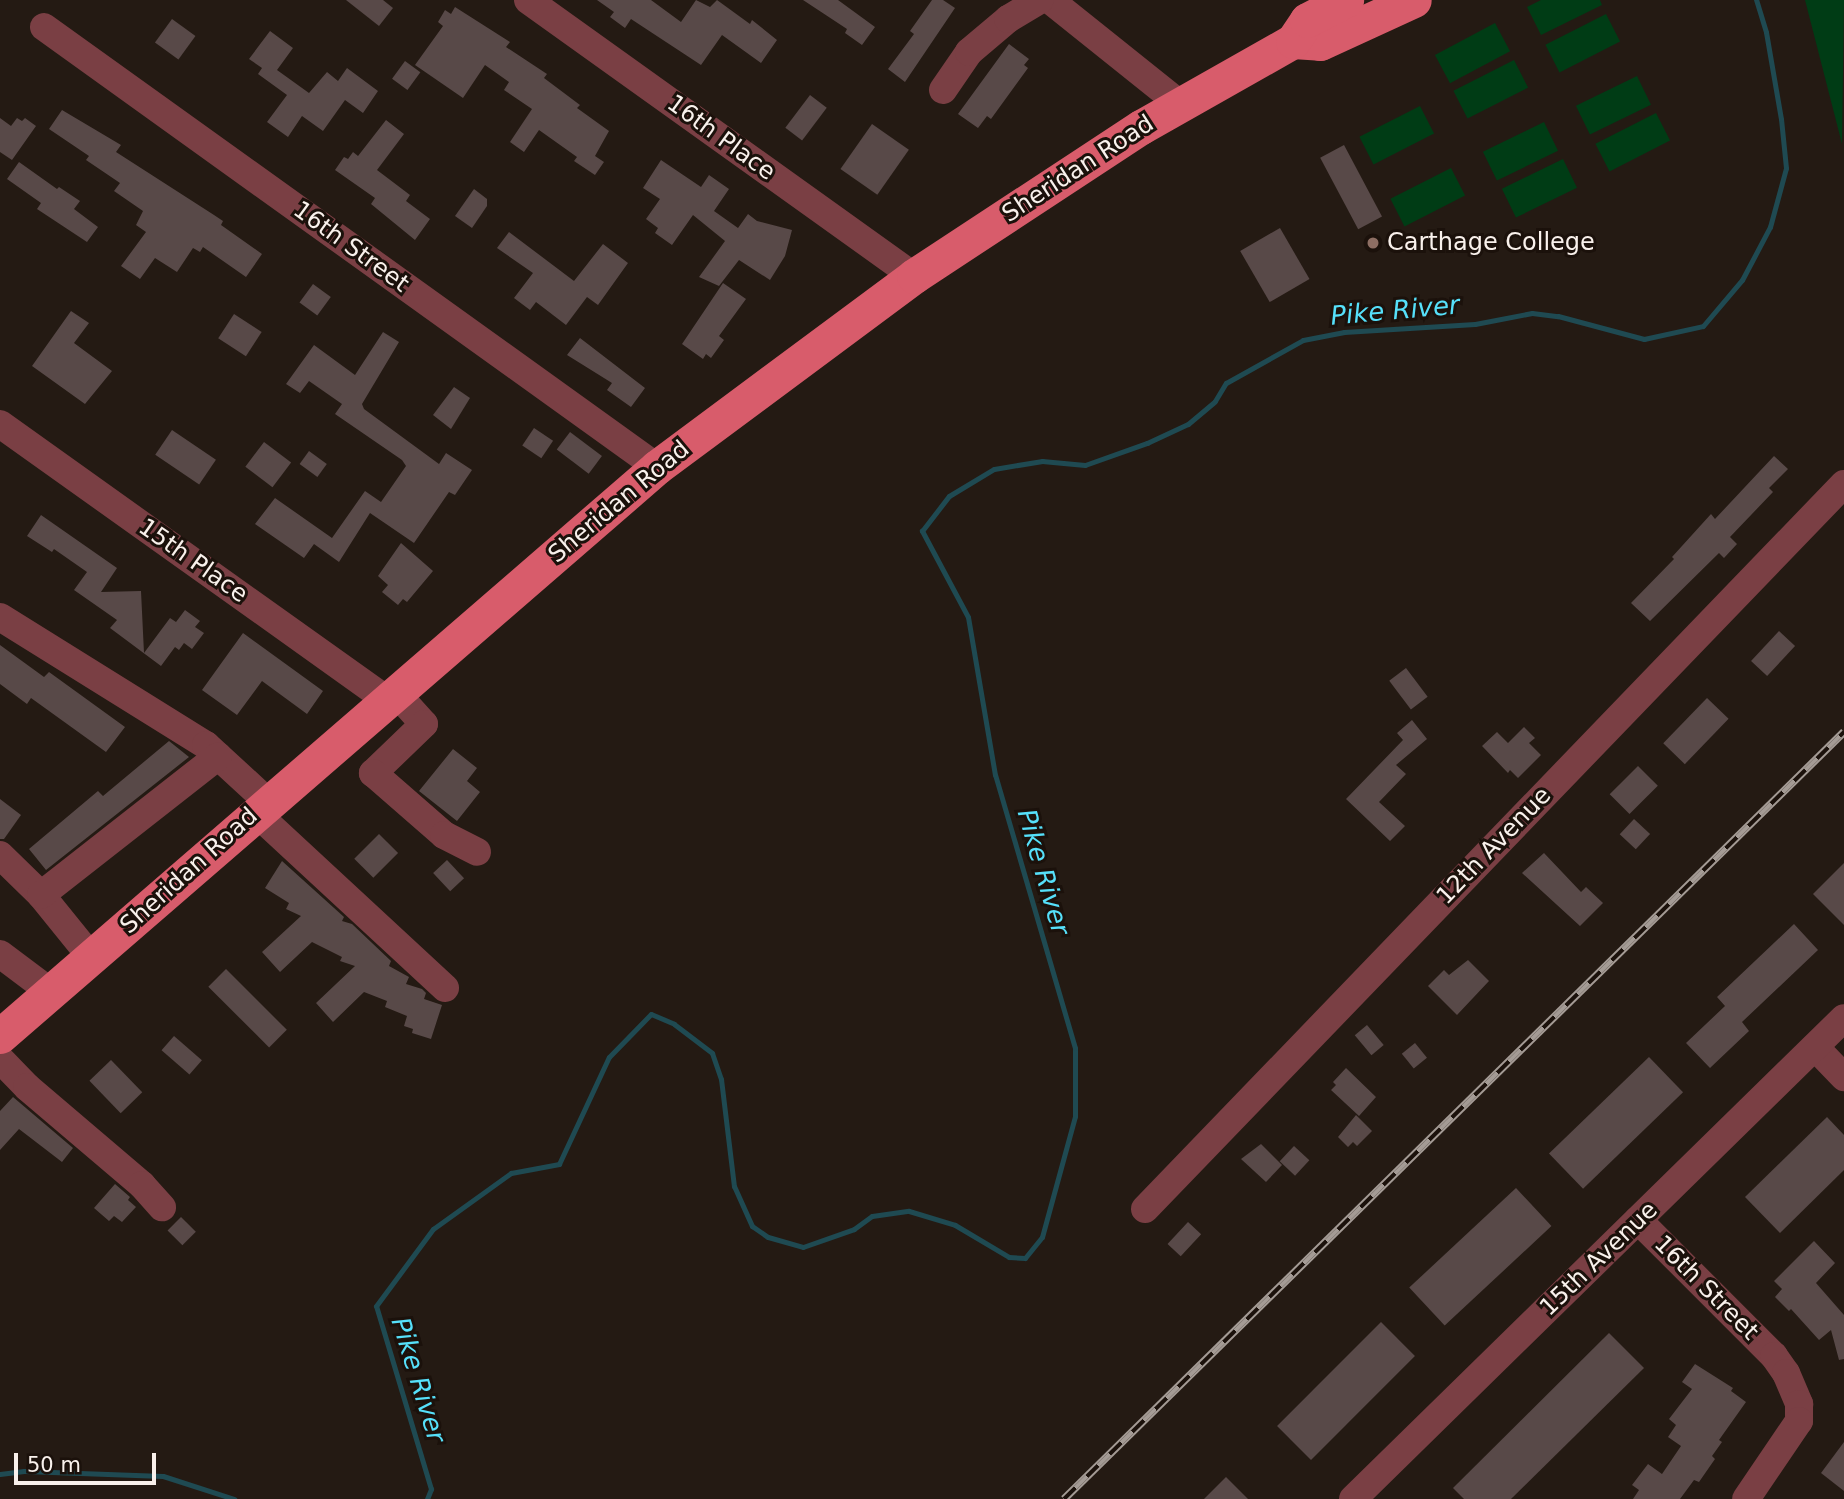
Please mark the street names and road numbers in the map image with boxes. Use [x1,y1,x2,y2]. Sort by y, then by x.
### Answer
street label: 16th Place [661,89,781,187]
street label: Sheridan Road [997,109,1159,229]
street label: 16th Street [288,195,414,299]
street label: Sheridan Road [543,435,695,569]
street label: 15th Place [133,513,253,609]
street label: 12th Avenue [1431,781,1557,911]
street label: Sheridan Road [114,802,264,940]
street label: 15th Avenue [1534,1196,1664,1322]
street label: 16th Street [1648,1230,1764,1346]

